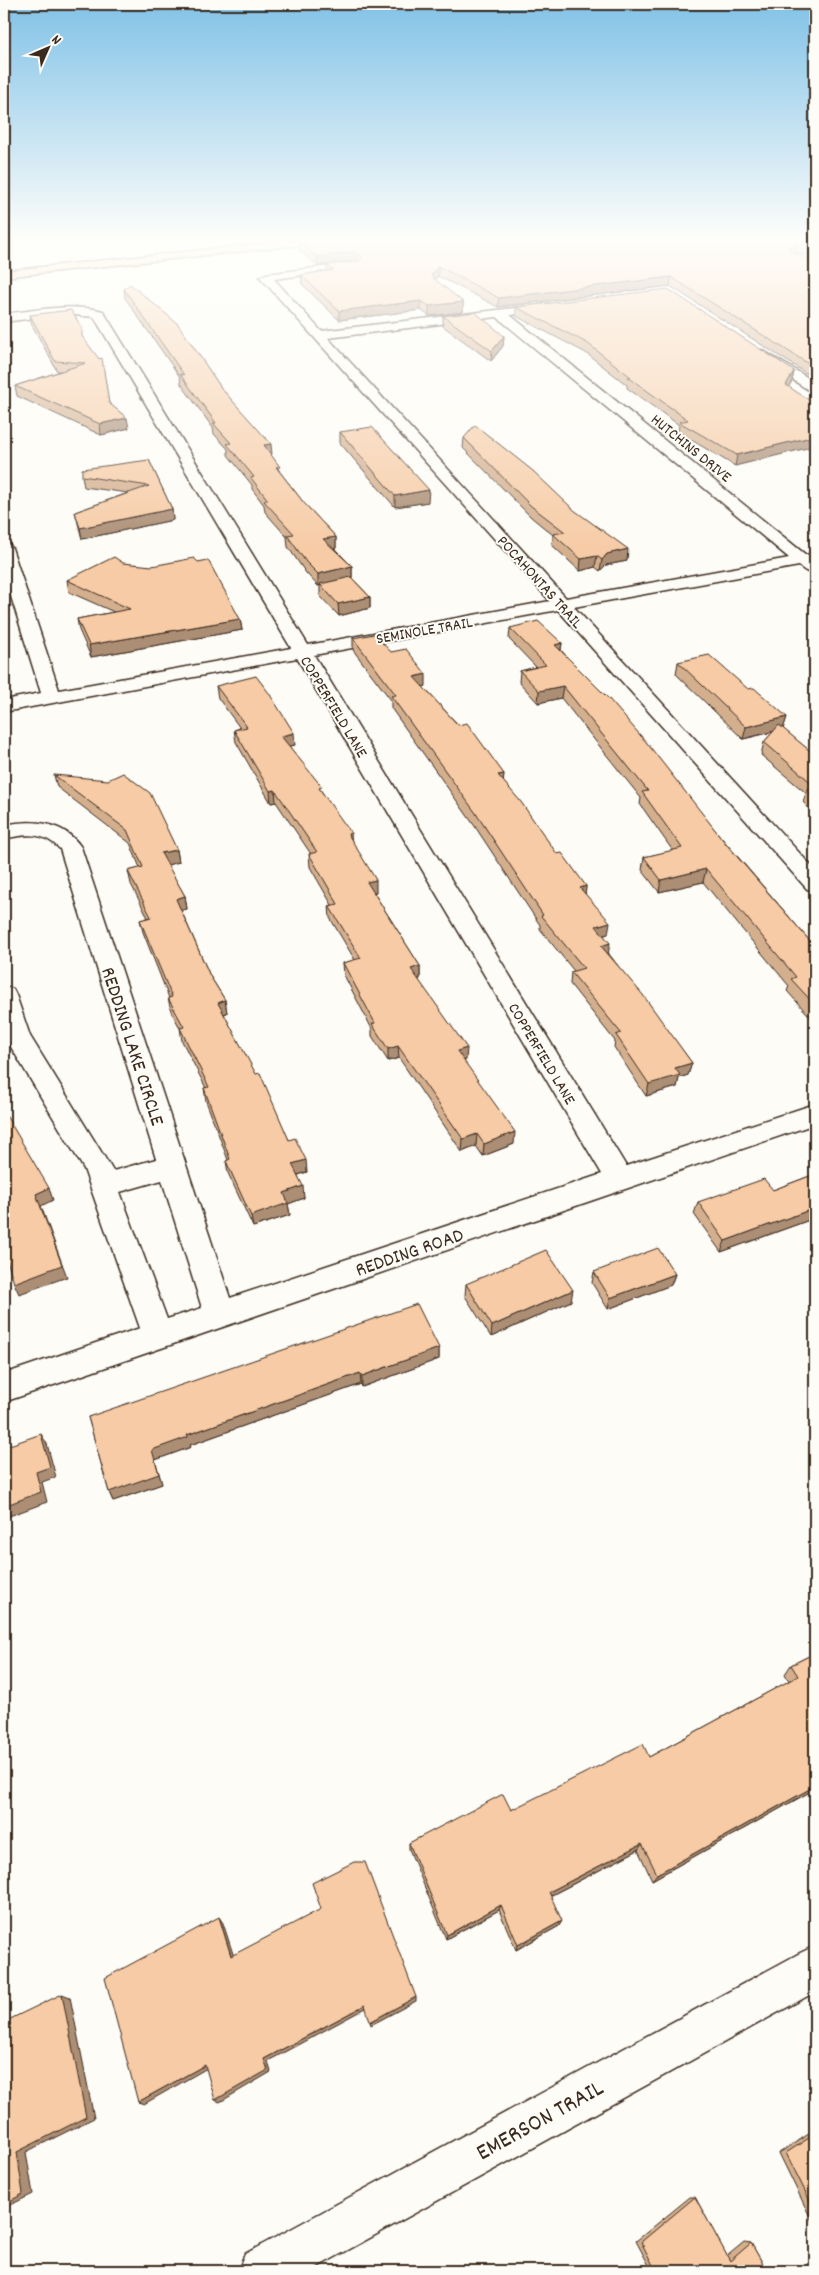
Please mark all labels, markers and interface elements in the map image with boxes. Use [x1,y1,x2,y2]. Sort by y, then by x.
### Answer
north arrow [22,22,72,72]
text: N [46,31,65,50]
street label: HUTCHINS DRIVE [645,409,736,489]
street label: POCAHONTAS TRAIL [491,531,588,635]
street label: SEMINOLE TRAIL [374,612,475,651]
street label: COPPERFIELD LANE [293,652,373,763]
street label: REDDING LAKE CIRCLE [92,964,170,1130]
street label: COPPERFIELD LANE [501,999,581,1110]
street label: REDDING ROAD [352,1222,468,1285]
street label: EMERSON TRAIL [471,2073,610,2171]

